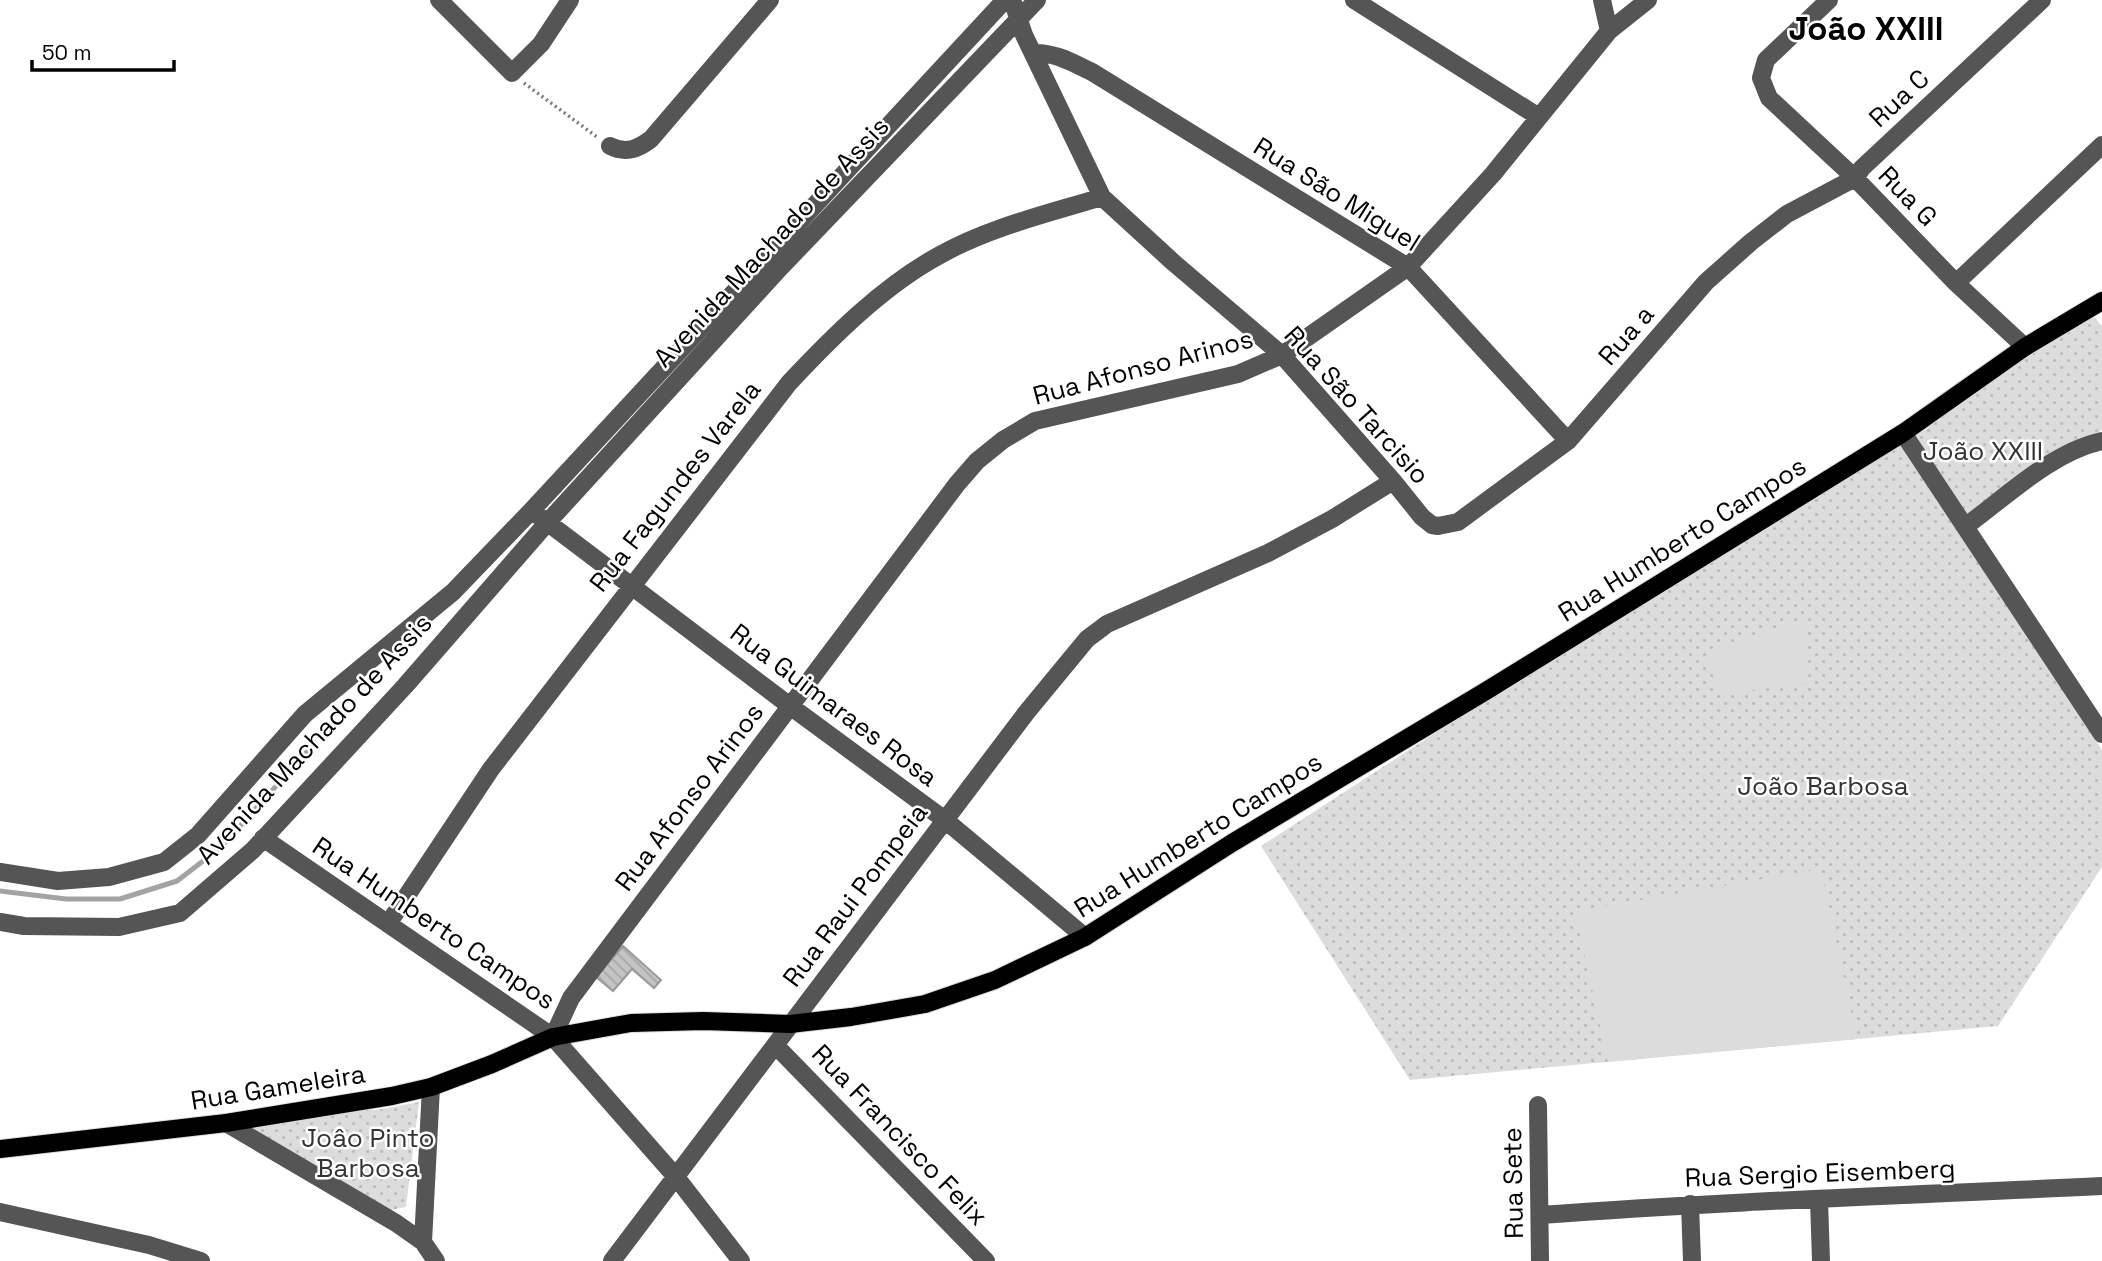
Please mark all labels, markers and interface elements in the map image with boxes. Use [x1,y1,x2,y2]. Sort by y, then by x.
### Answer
district label: João XXIII [1788,8,1944,50]
scale bar [32,28,173,72]
text: 50 m [42,39,92,66]
street label: Rua C [1862,61,1936,135]
street label: Avenida Machado de Assis [646,110,896,374]
street label: Rua São Miguel [1247,129,1427,259]
street label: Rua G [1871,159,1945,233]
street label: Rua a [1591,298,1661,372]
street label: Rua São Tarcisio [1277,319,1437,491]
street label: Rua Afonso Arinos [1029,321,1257,413]
street label: Rua Fagundes Varela [582,373,768,599]
park label: João XXIII [1923,434,2043,468]
street label: Rua Humberto Campos [1552,449,1812,629]
street label: Avenida Machado de Assis [189,607,439,871]
street label: Rua Guimaraes Rosa [723,616,945,794]
street label: Rua Afonso Arinos [607,696,771,898]
street label: Rua Humberto Campos [1068,745,1328,925]
park label: João Barbosa [1737,769,1909,803]
street label: Rua Raui Pompeia [775,796,935,993]
street label: Rua Humberto Campos [306,829,562,1017]
street label: Rua Francisco Felix [805,1037,995,1233]
street label: Rua Gameleira [188,1056,368,1118]
park label: Joâo Pinto Barbosa [301,1121,435,1185]
street label: Rua Sete [1495,1127,1531,1239]
street label: Rua Sergio Eisemberg [1684,1151,1956,1195]

